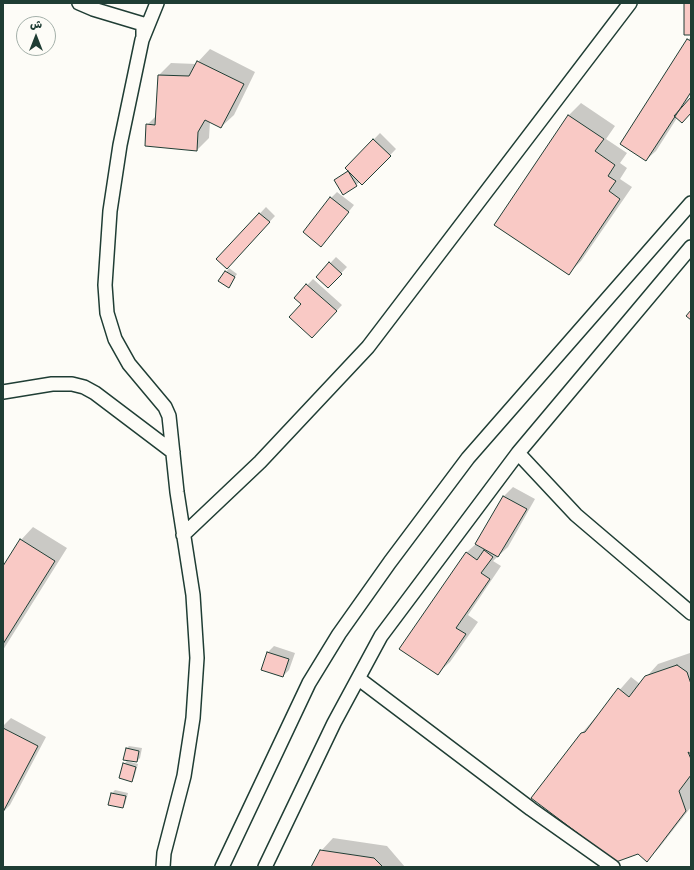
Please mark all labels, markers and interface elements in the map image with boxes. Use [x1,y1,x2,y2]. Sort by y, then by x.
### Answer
north arrow [16,16,56,56]
text: ش [30,16,42,34]

